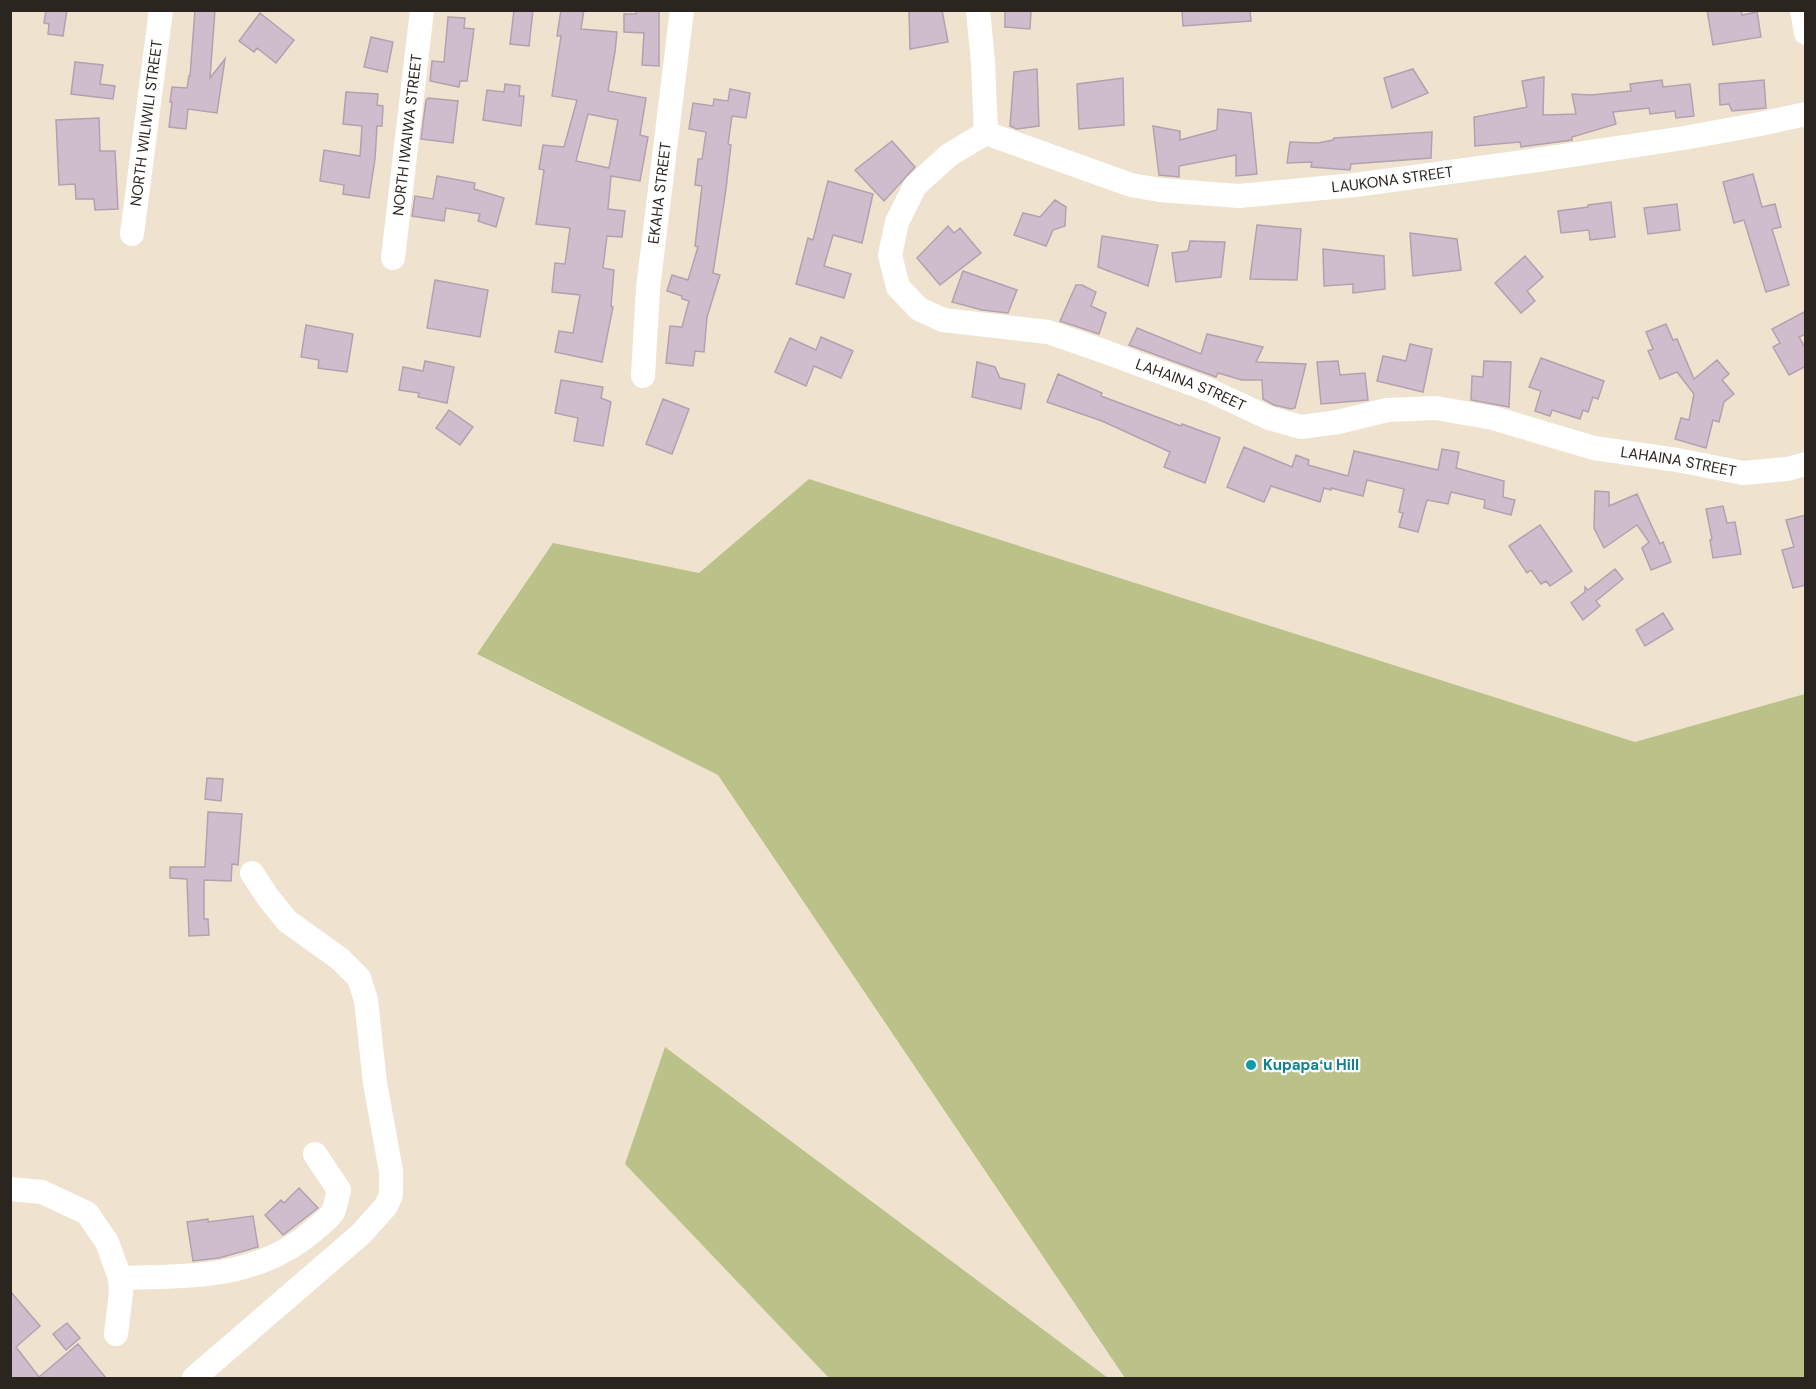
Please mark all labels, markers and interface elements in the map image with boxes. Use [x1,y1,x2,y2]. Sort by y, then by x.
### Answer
street label: NORTH WILIWILI STREET [126,38,167,207]
street label: NORTH IWAIWA STREET [388,53,427,217]
street label: EKAHA STREET [643,141,676,245]
street label: LAUKONA STREET [1331,162,1455,197]
street label: LAHAINA STREET [1133,354,1249,416]
street label: LAHAINA STREET [1619,442,1738,481]
place label: Kupapaʻu Hill [1263,1055,1359,1075]
marker: Kupapaʻu Hill [1244,1058,1258,1072]

